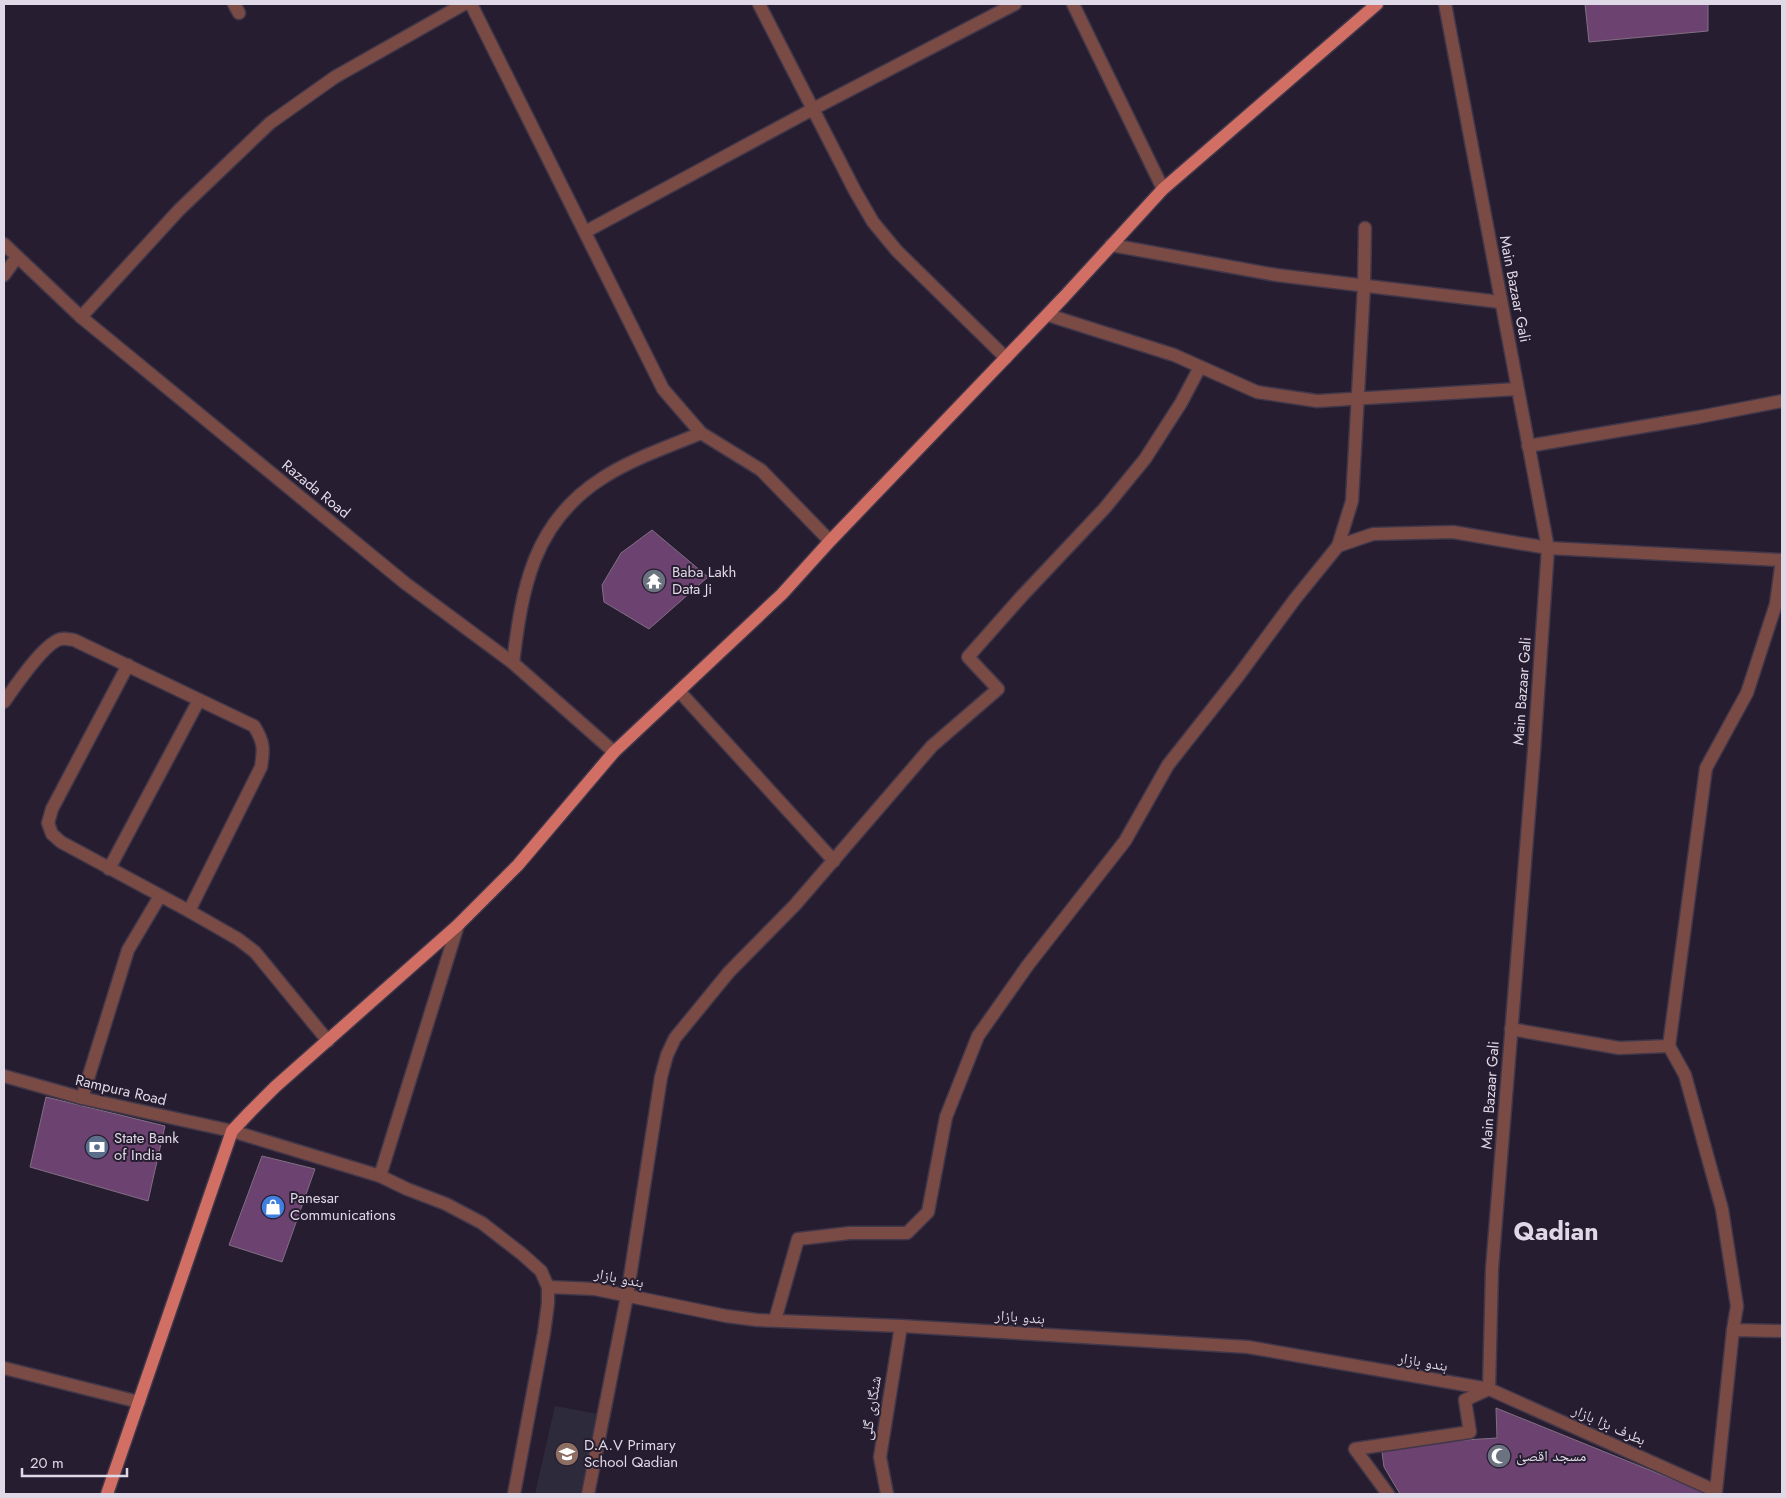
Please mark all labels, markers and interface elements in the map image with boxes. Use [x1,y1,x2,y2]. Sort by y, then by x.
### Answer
street label: Main Bazaar Gali [1494,234,1536,344]
street label: Razada Road [277,455,355,523]
place label: Baba Lakh Data Ji [672,561,736,600]
temple icon: Baba Lakh Data Ji [641,568,667,594]
street label: Main Bazaar Gali [1507,636,1537,746]
street label: Main Bazaar Gali [1475,1040,1505,1150]
street label: Rampura Road [73,1069,169,1111]
place label: State Bank of India [114,1127,179,1166]
bank icon: State Bank of India [84,1134,110,1160]
place label: Panesar Communications [290,1187,396,1226]
shop icon: Panesar Communications [260,1194,286,1220]
district label: Qadian [1513,1213,1599,1249]
street label: ہندو بازار [591,1262,646,1294]
street label: ہندو بازار [993,1304,1046,1330]
street label: ہندو بازار [1395,1347,1450,1377]
street label: شنگاری گلی [855,1374,887,1442]
street label: بطرف بڑا بازار [1568,1399,1649,1451]
place label: D.A.V Primary School Qadian [584,1434,678,1473]
school or university icon: D.A.V Primary School Qadian [554,1441,580,1467]
mosque icon: مسجد اقصیٰ [1486,1443,1512,1469]
place label: مسجد اقصیٰ [1516,1445,1586,1467]
scale bar [22,1446,128,1478]
text: 20 m [30,1452,64,1474]

